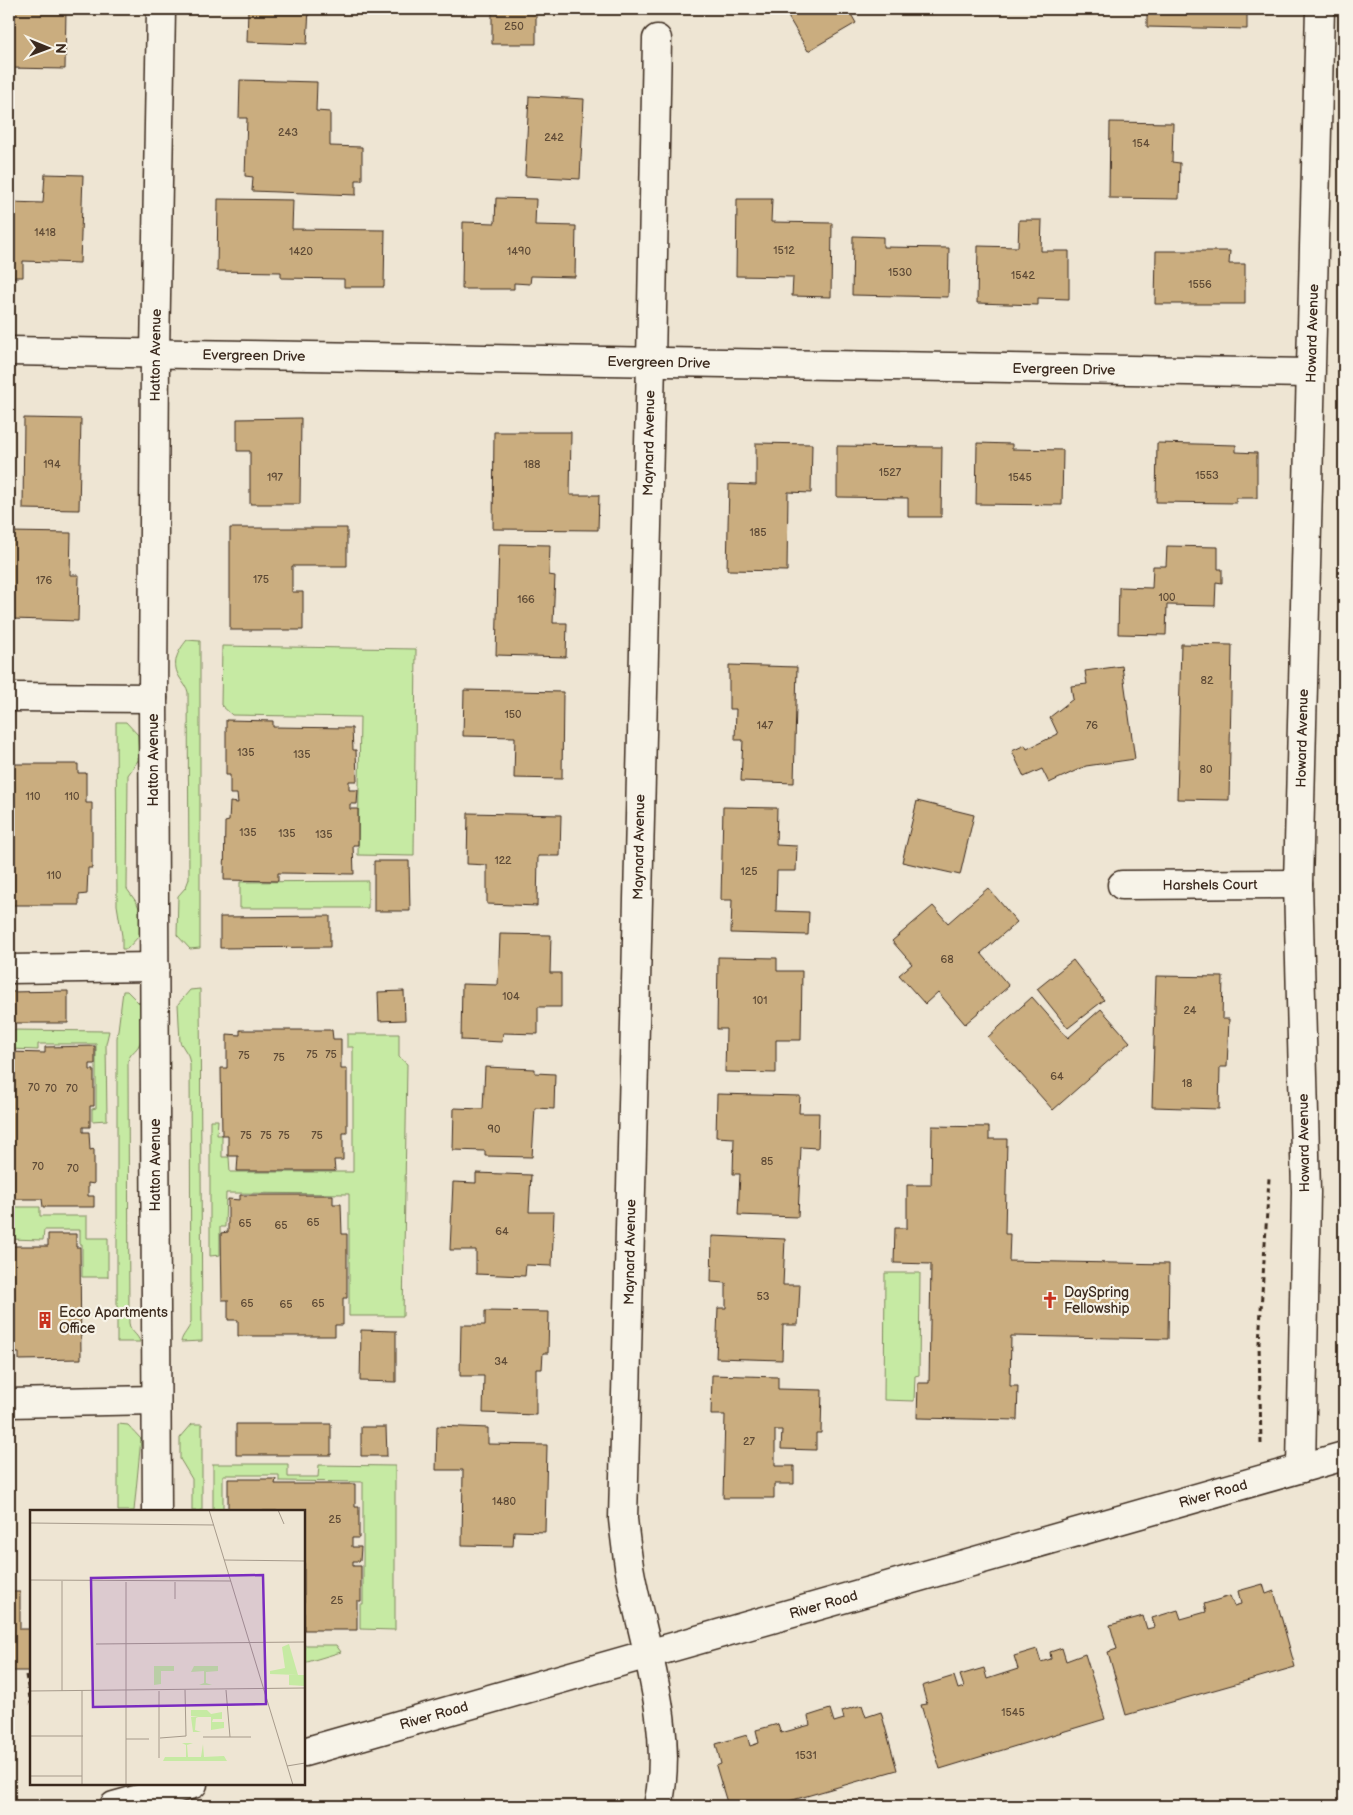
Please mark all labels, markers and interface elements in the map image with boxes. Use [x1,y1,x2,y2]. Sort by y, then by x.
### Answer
house number: 250 [504,20,524,33]
north arrow [22,22,72,72]
text: N [52,43,69,54]
house number: 243 [278,126,298,139]
house number: 242 [544,131,564,144]
house number: 154 [1132,137,1150,150]
house number: 1418 [34,226,56,239]
house number: 1512 [773,244,795,257]
house number: 1420 [289,245,313,258]
house number: 1490 [507,245,531,258]
house number: 1530 [888,266,912,279]
house number: 1542 [1011,269,1035,282]
house number: 1556 [1188,278,1212,291]
street label: Howard Avenue [1302,284,1322,383]
street label: Hatton Avenue [146,308,164,402]
street label: Evergreen Drive [202,346,306,365]
street label: Evergreen Drive [607,353,711,371]
street label: Evergreen Drive [1012,359,1116,378]
street label: Maynard Avenue [640,390,658,496]
house number: 194 [43,458,61,471]
house number: 188 [523,458,541,471]
house number: 1527 [879,466,902,479]
house number: 1553 [1195,469,1219,482]
house number: 197 [267,471,284,484]
house number: 1545 [1008,471,1032,484]
house number: 185 [750,526,766,539]
house number: 175 [253,573,269,586]
house number: 176 [36,574,52,587]
house number: 100 [1158,591,1176,604]
house number: 166 [517,593,535,606]
house number: 82 [1201,674,1214,687]
street label: Howard Avenue [1292,689,1311,788]
house number: 150 [504,708,522,721]
street label: Hatton Avenue [145,714,162,806]
house number: 147 [757,719,774,732]
house number: 76 [1086,719,1098,732]
house number: 135 [237,746,255,759]
house number: 135 [293,748,311,761]
house number: 80 [1200,763,1213,776]
house number: 110 [26,790,41,803]
house number: 110 [65,790,80,803]
street label: Maynard Avenue [630,794,648,900]
house number: 135 [239,826,257,839]
house number: 135 [278,827,296,840]
house number: 135 [315,828,333,841]
house number: 122 [494,854,512,867]
house number: 125 [740,865,758,878]
house number: 110 [47,869,62,882]
street label: Harshels Court [1162,876,1258,893]
house number: 68 [940,953,954,966]
house number: 104 [502,990,520,1003]
house number: 101 [753,994,767,1007]
house number: 24 [1183,1004,1197,1017]
house number: 75 [306,1048,318,1061]
house number: 75 [325,1048,337,1061]
house number: 75 [238,1049,250,1062]
house number: 75 [273,1051,285,1064]
house number: 64 [1050,1070,1064,1083]
house number: 18 [1182,1077,1192,1090]
house number: 70 [28,1081,40,1094]
house number: 70 [45,1082,57,1095]
house number: 70 [66,1082,78,1095]
street label: Howard Avenue [1295,1093,1313,1193]
street label: Hatton Avenue [147,1119,164,1211]
house number: 90 [488,1123,501,1136]
house number: 75 [240,1129,252,1142]
house number: 75 [260,1129,272,1142]
house number: 75 [278,1129,290,1142]
house number: 75 [311,1129,323,1142]
house number: 85 [761,1155,773,1168]
house number: 70 [32,1160,44,1173]
house number: 70 [67,1162,79,1175]
street label: Maynard Avenue [621,1199,639,1305]
house number: 65 [306,1216,320,1229]
house number: 65 [238,1217,252,1230]
house number: 65 [274,1219,288,1232]
house number: 64 [495,1225,509,1238]
place label: DaySpring Fellowship [1064,1284,1130,1317]
house number: 53 [756,1290,770,1303]
church icon: DaySpring Fellowship [1040,1290,1060,1310]
house number: 65 [240,1297,254,1310]
house number: 65 [311,1297,325,1310]
house number: 65 [279,1298,293,1311]
place label: Ecco Apartments Office [59,1304,168,1337]
building icon: Ecco Apartments Office [35,1310,55,1330]
house number: 34 [494,1355,508,1368]
house number: 27 [743,1435,756,1448]
street label: River Road [1177,1476,1249,1511]
house number: 1480 [492,1495,516,1508]
inset map [30,1510,305,1785]
house number: 25 [329,1513,341,1526]
street label: River Road [787,1586,860,1622]
house number: 25 [331,1594,343,1607]
street label: River Road [398,1697,470,1733]
house number: 1545 [1001,1706,1025,1719]
house number: 1531 [795,1749,817,1762]

